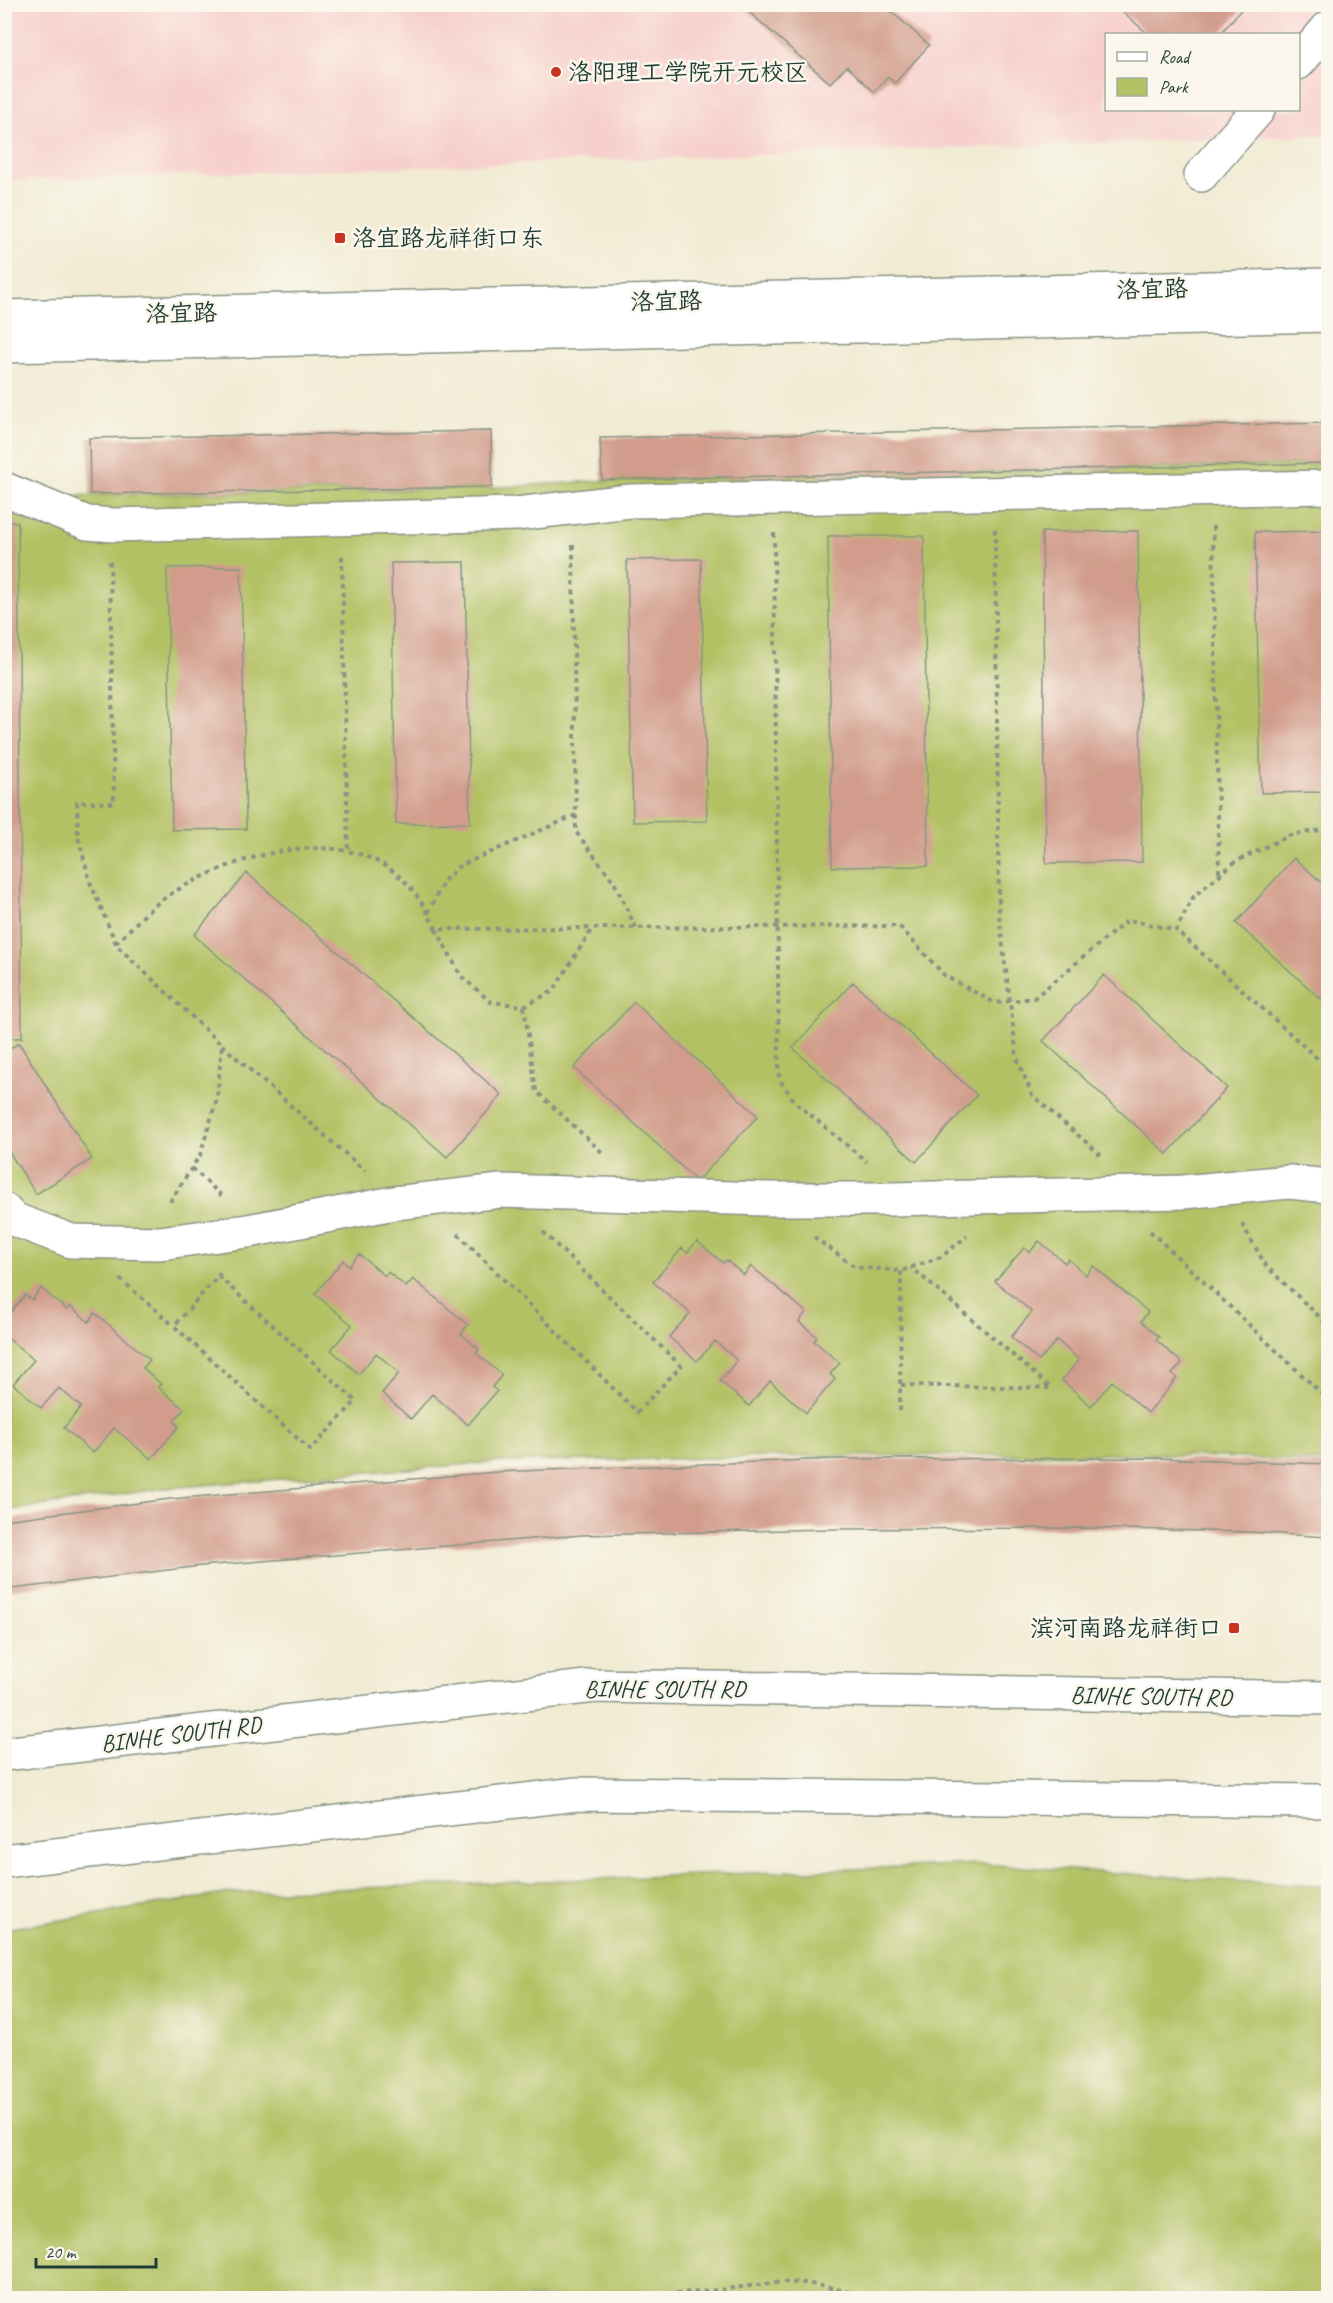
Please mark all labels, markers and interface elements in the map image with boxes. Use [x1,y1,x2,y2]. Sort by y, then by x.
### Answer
legend [1105,33,1300,111]
text: Road [1159,46,1192,68]
place label: 洛阳理工学院开元校区 [568,57,808,87]
marker: 洛阳理工学院开元校区 [549,65,563,79]
text: Park [1159,76,1189,98]
place label: 洛宜路龙祥街口东 [352,223,544,253]
marker: 洛宜路龙祥街口东 [333,231,347,245]
street label: 洛宜路 [1116,273,1188,305]
street label: 洛宜路 [630,285,702,317]
street label: 洛宜路 [145,297,217,329]
place label: 滨河南路龙祥街口 [1030,1613,1222,1643]
marker: 滨河南路龙祥街口 [1227,1621,1241,1635]
street label: BINHE SOUTH RD [584,1674,748,1704]
street label: BINHE SOUTH RD [1070,1680,1234,1712]
street label: BINHE SOUTH RD [99,1709,265,1759]
scale bar [36,2231,156,2269]
text: 20 m [45,2241,78,2263]

